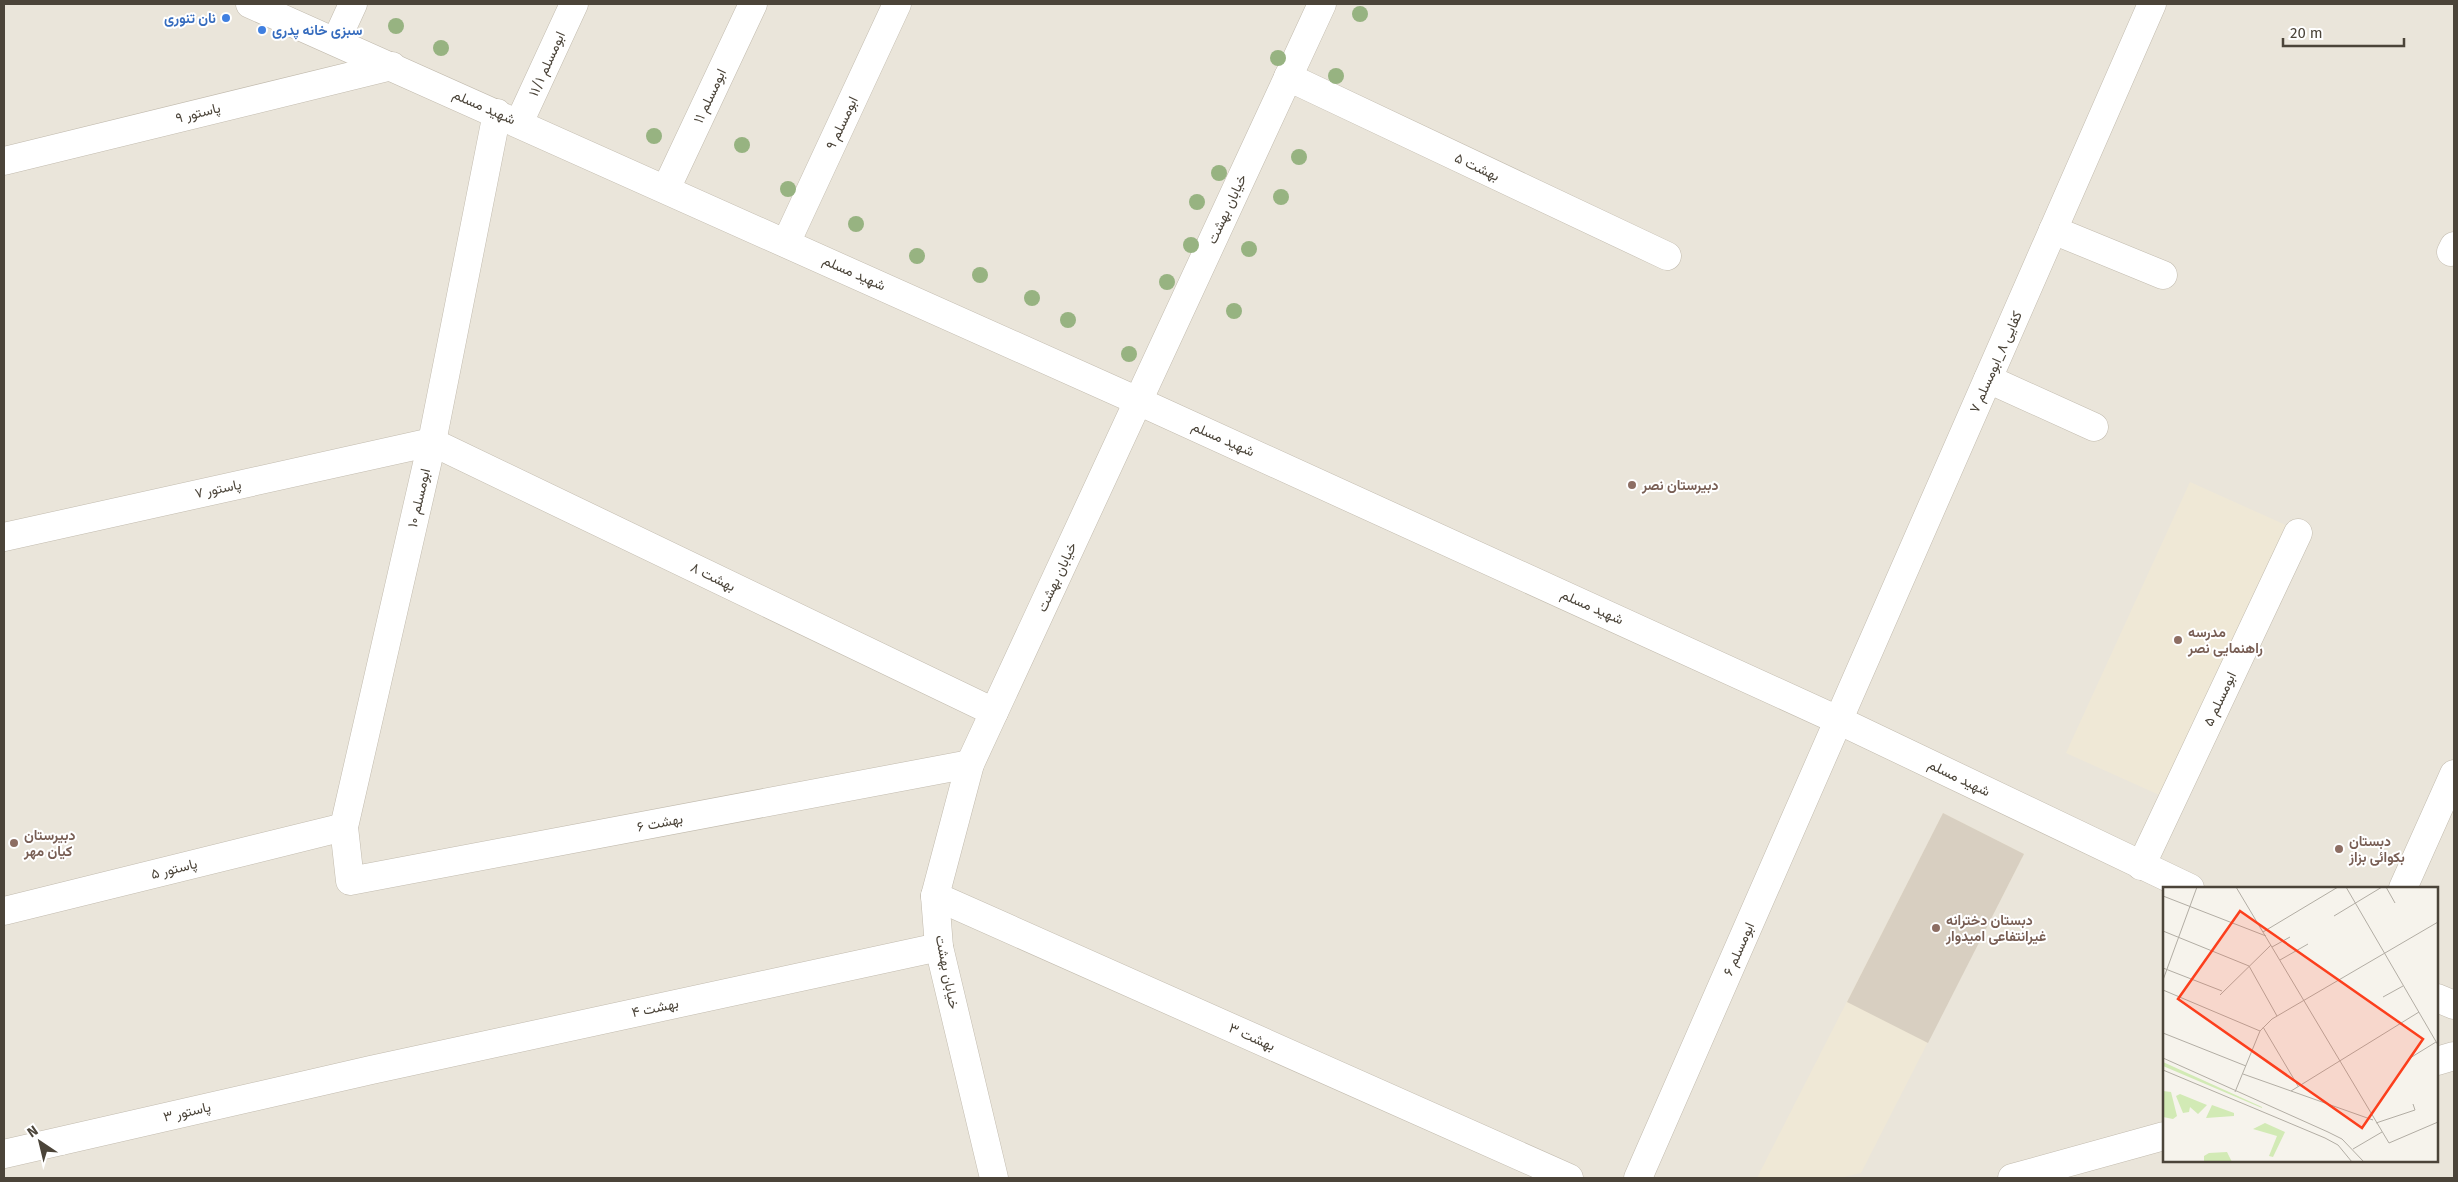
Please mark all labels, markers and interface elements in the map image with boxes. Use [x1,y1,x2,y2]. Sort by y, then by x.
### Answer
place label: نان تنوری [164,10,216,27]
marker: نان تنوری [220,12,232,24]
scale bar [2283,15,2404,47]
place label: سبزی خانه پدری [272,22,363,40]
marker: سبزی خانه پدری [256,24,268,36]
text: 20 m [2290,24,2323,42]
street label: ابومسلم ۱۱/۱ [525,29,569,99]
street label: ابومسلم ۱۱ [690,66,730,126]
street label: شهید مسلم [450,86,518,128]
street label: ابومسلم ۹ [822,94,862,152]
street label: پاستور ۹ [174,99,222,128]
street label: بهشت ۵ [1452,149,1502,185]
street label: خیابان بهشت [1203,171,1251,247]
street label: شهید مسلم [820,252,888,294]
street label: کفایی ۸_ابومسلم ۷ [1966,308,2026,416]
street label: شهید مسلم [1189,418,1257,460]
street label: ابومسلم ۱۰ [404,467,434,529]
street label: پاستور ۷ [193,476,243,503]
place label: دبیرستان نصر [1641,477,1718,494]
marker: دبیرستان نصر [1626,479,1638,491]
street label: خیابان بهشت [1033,539,1081,615]
street label: بهشت ۸ [688,559,738,595]
street label: شهید مسلم [1558,586,1626,628]
place label: مدرسه راهنمایی نصر [2187,624,2263,657]
marker: مدرسه راهنمایی نصر [2172,634,2184,646]
street label: ابومسلم ۵ [2200,669,2240,729]
street label: شهید مسلم [1925,756,1993,800]
street label: بهشت ۶ [636,810,684,836]
place label: دبیرستان کیان مهر [23,827,75,860]
place label: دبستان بکوائی بزاز [2348,833,2405,866]
marker: دبیرستان کیان مهر [8,837,20,849]
marker: دبستان بکوائی بزاز [2333,843,2345,855]
street label: پاستور ۵ [149,855,199,884]
inset map [2163,887,2438,1162]
place label: دبستان دخترانه غیرانتفاعی امیدوار [1945,912,2046,945]
street label: ابومسلم ۶ [1720,920,1758,978]
marker: دبستان دخترانه غیرانتفاعی امیدوار [1930,922,1942,934]
street label: خیابان بهشت [931,934,963,1010]
street label: بهشت ۴ [630,995,680,1021]
street label: بهشت ۳ [1226,1019,1278,1055]
street label: پاستور ۳ [162,1098,213,1127]
north arrow [15,1117,65,1167]
text: N [24,1122,42,1141]

